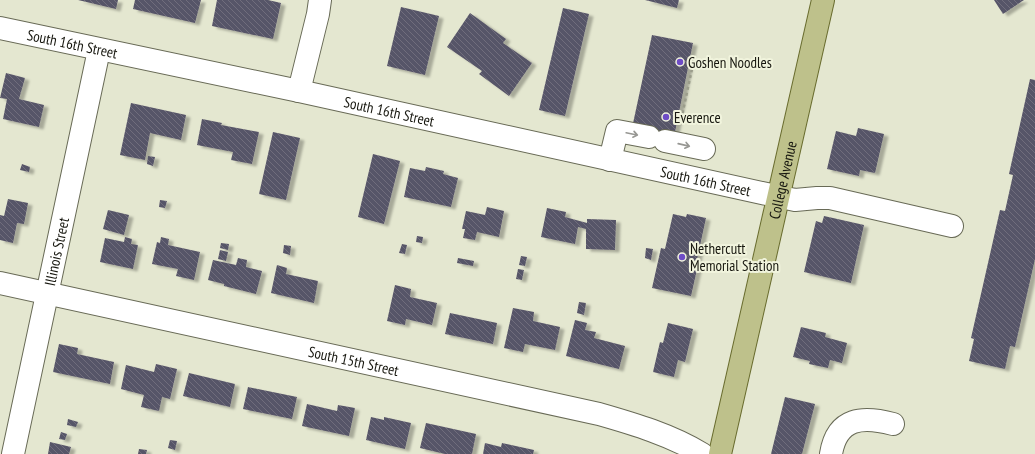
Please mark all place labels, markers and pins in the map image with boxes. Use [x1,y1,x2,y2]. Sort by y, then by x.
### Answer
place label: Goshen Noodles [688,53,772,72]
marker: Goshen Noodles [675,57,685,67]
place label: Everence [674,108,721,127]
marker: Everence [661,112,671,122]
place label: Nethercutt Memorial Station [690,239,779,275]
marker: Nethercutt Memorial Station [677,252,687,262]

